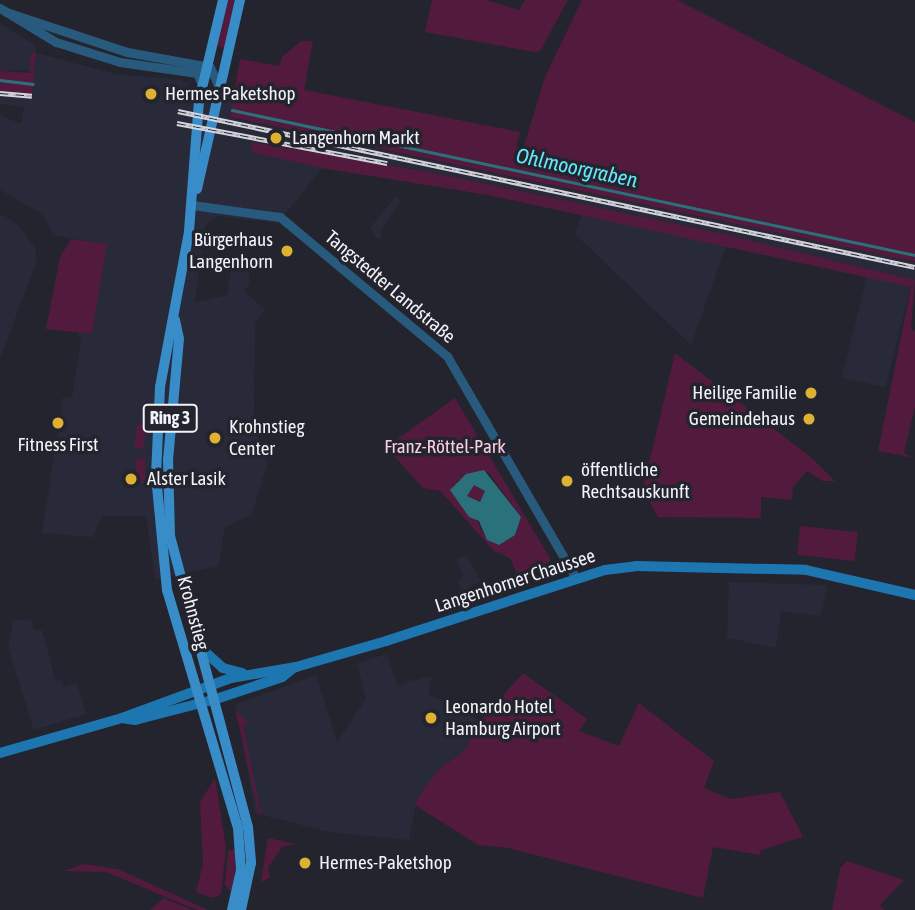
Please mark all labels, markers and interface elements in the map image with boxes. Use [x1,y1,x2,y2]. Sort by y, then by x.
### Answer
place label: Hermes Paketshop [165,83,296,105]
marker: Hermes Paketshop [143,86,159,102]
place label: Langenhorn Markt [292,127,420,149]
marker: Langenhorn Markt [266,128,286,148]
water label: Ohlmoorgraben [514,142,640,192]
street label: Tangstedter Landstraße [320,226,460,348]
place label: Bürgerhaus Langenhorn [189,229,273,273]
marker: Bürgerhaus Langenhorn [279,243,295,259]
place label: Heilige Familie [692,382,797,404]
marker: Heilige Familie [803,385,819,401]
road number: Ring 3 [142,404,198,432]
place label: Gemeindehaus [689,408,795,430]
marker: Gemeindehaus [801,411,817,427]
marker: Fitness First [50,415,66,431]
place label: Krohnstieg Center [229,416,305,460]
marker: Krohnstieg Center [207,430,223,446]
place label: Fitness First [17,434,99,456]
park label: Franz-Röttel-Park [384,436,506,458]
place label: öffentliche Rechtsauskunft [581,459,690,503]
place label: Alster Lasik [147,468,226,490]
marker: Alster Lasik [121,469,141,489]
marker: öffentliche Rechtsauskunft [559,473,575,489]
street label: Langenhorner Chaussee [432,544,598,618]
street label: Krohnstieg [172,574,214,652]
place label: Leonardo Hotel Hamburg Airport [445,696,561,740]
marker: Leonardo Hotel Hamburg Airport [423,710,439,726]
place label: Hermes-Paketshop [319,852,452,874]
marker: Hermes-Paketshop [297,855,313,871]

